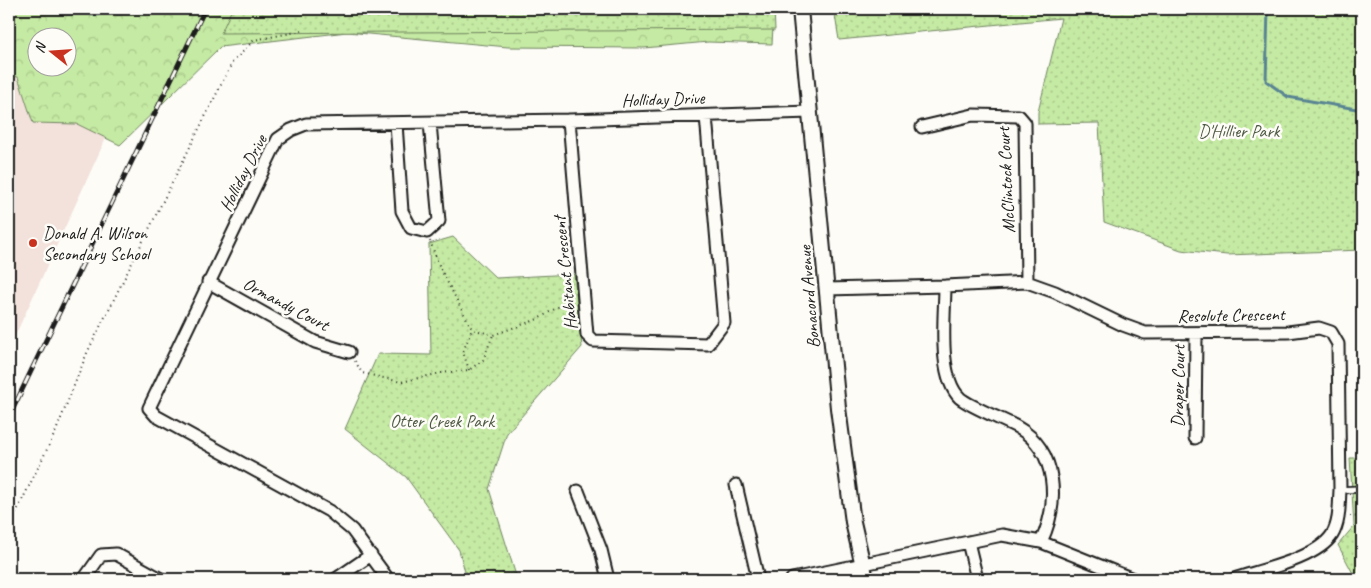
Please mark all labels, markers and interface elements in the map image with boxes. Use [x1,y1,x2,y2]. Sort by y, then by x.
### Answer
north arrow [28,28,78,78]
text: N [31,39,50,55]
street label: Holliday Drive [621,87,706,111]
park label: D'Hillier Park [1199,120,1281,142]
street label: McClintock Court [992,124,1020,234]
street label: Holliday Drive [214,130,272,215]
street label: Habitant Crescent [548,212,582,331]
place label: Donald A. Wilson Secondary School [43,222,152,265]
marker: Donald A. Wilson Secondary School [27,237,39,249]
street label: Bonacord Avenue [793,244,824,349]
street label: Ormandy Court [239,272,334,337]
street label: Resolute Crescent [1177,303,1287,327]
street label: Draper Court [1166,343,1190,427]
park label: Otter Creek Park [390,410,496,432]

